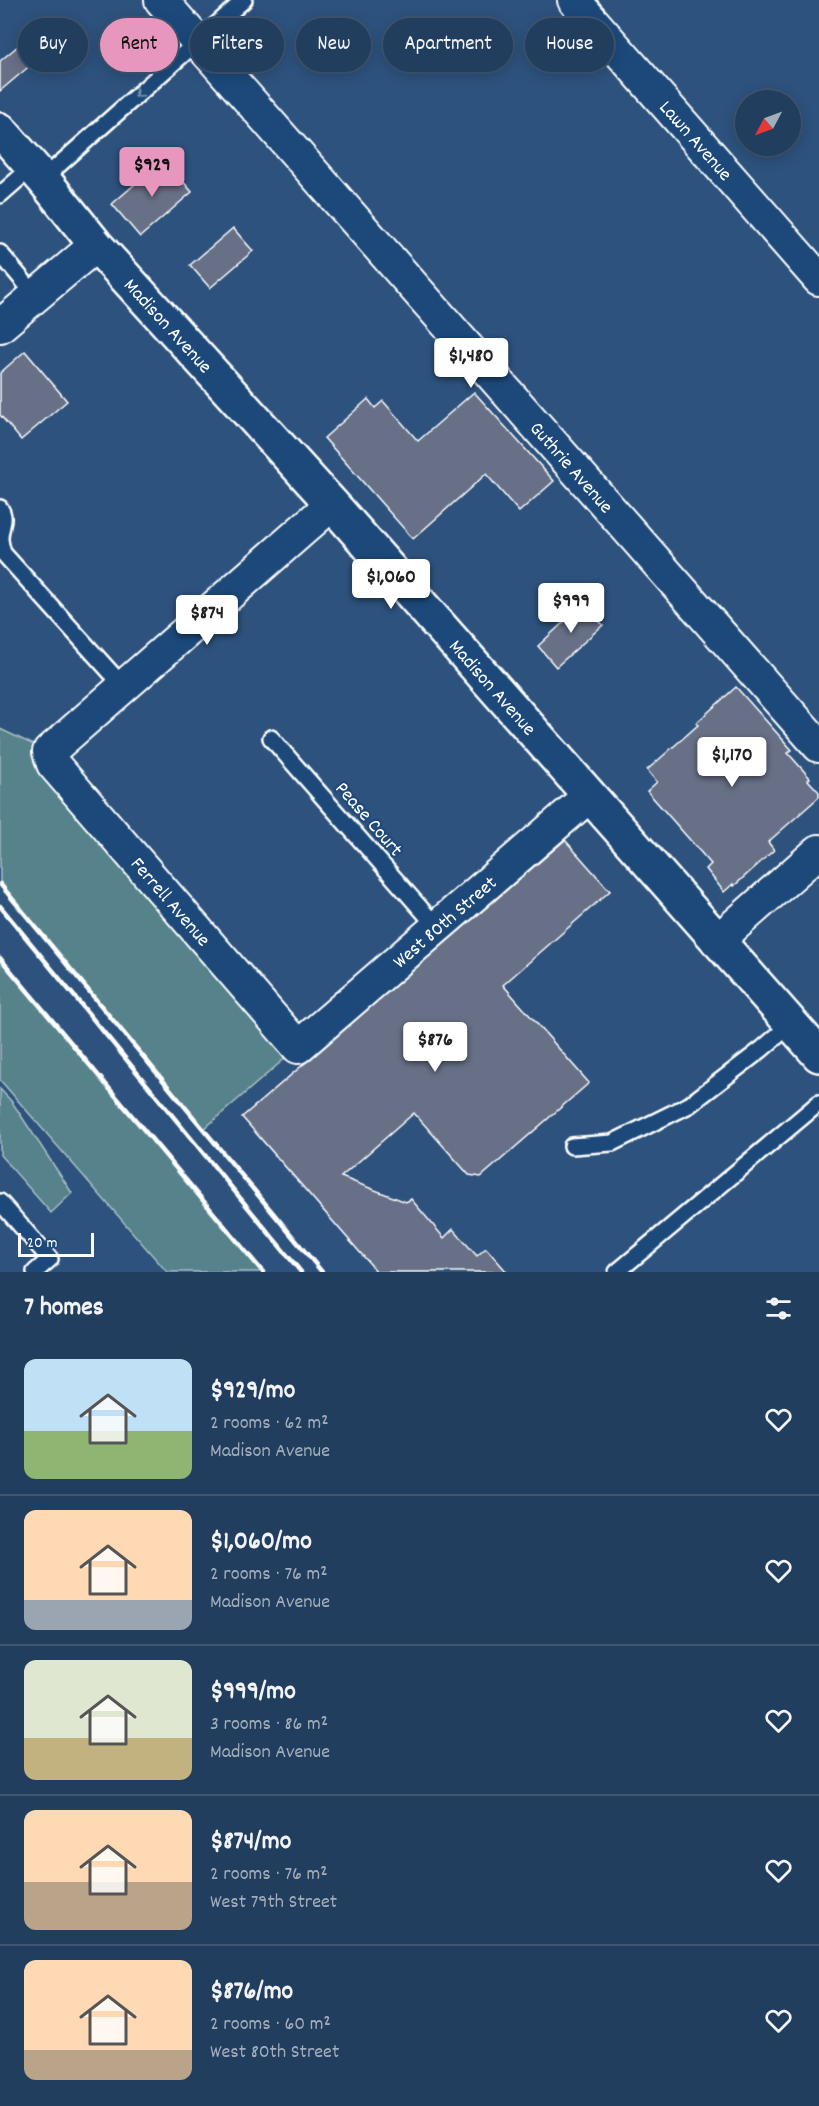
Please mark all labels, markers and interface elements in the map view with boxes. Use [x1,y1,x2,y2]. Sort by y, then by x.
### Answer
chip: Buy [18,18,88,72]
chip: Rent [100,18,178,72]
chip: Filters [190,18,284,72]
chip: New [296,18,371,72]
chip: Apartment [383,18,513,72]
chip: House [525,18,614,72]
one-way arrow [134,87,145,98]
north arrow [735,90,801,156]
map controls [735,90,801,156]
street label: Lawn Avenue [651,95,738,188]
pin: $929 [116,147,188,198]
text: $929 [133,152,171,180]
street label: Madison Avenue [116,273,218,381]
pin: $1,480 [422,338,520,389]
text: $1,480 [448,343,494,371]
street label: Guthrie Avenue [522,416,619,521]
pin: $1,060 [342,559,440,610]
text: $1,060 [366,564,416,592]
pin: $999 [535,583,607,634]
text: $999 [552,588,590,616]
pin: $874 [171,595,243,646]
text: $874 [190,600,224,628]
street label: Madison Avenue [441,634,542,743]
pin: $1,170 [683,737,781,788]
text: $1,170 [711,742,753,770]
street label: Pease Court [327,776,408,864]
street label: Ferrell Avenue [123,852,216,954]
street label: West 80th Street [388,871,504,976]
pin: $876 [399,1022,471,1073]
text: $876 [417,1027,453,1055]
scale bar [18,1230,94,1258]
text: 20 m [27,1232,57,1255]
text: 7 homes [24,1290,104,1327]
icon: filters [762,1292,795,1325]
text: $929/mo [210,1373,295,1410]
icon: home [72,1383,144,1455]
icon: heart [762,1403,795,1436]
text: 2 rooms · 62 m² [210,1410,329,1438]
text: Madison Avenue [210,1438,330,1466]
text: $1,060/mo [210,1524,312,1561]
icon: home [72,1534,144,1606]
icon: heart [762,1554,795,1587]
text: 2 rooms · 76 m² [210,1561,328,1589]
text: Madison Avenue [210,1589,330,1617]
text: $999/mo [210,1674,296,1711]
icon: home [72,1684,144,1756]
icon: heart [762,1704,795,1737]
text: 3 rooms · 86 m² [210,1711,328,1739]
text: Madison Avenue [210,1739,330,1767]
text: $874/mo [210,1824,291,1861]
icon: home [72,1834,144,1906]
icon: heart [762,1854,795,1887]
text: 2 rooms · 76 m² [210,1861,328,1889]
text: West 79th Street [210,1889,337,1917]
text: $876/mo [210,1974,293,2011]
icon: home [72,1984,144,2056]
icon: heart [762,2004,795,2037]
text: 2 rooms · 60 m² [210,2011,331,2039]
text: West 80th Street [210,2039,339,2067]

